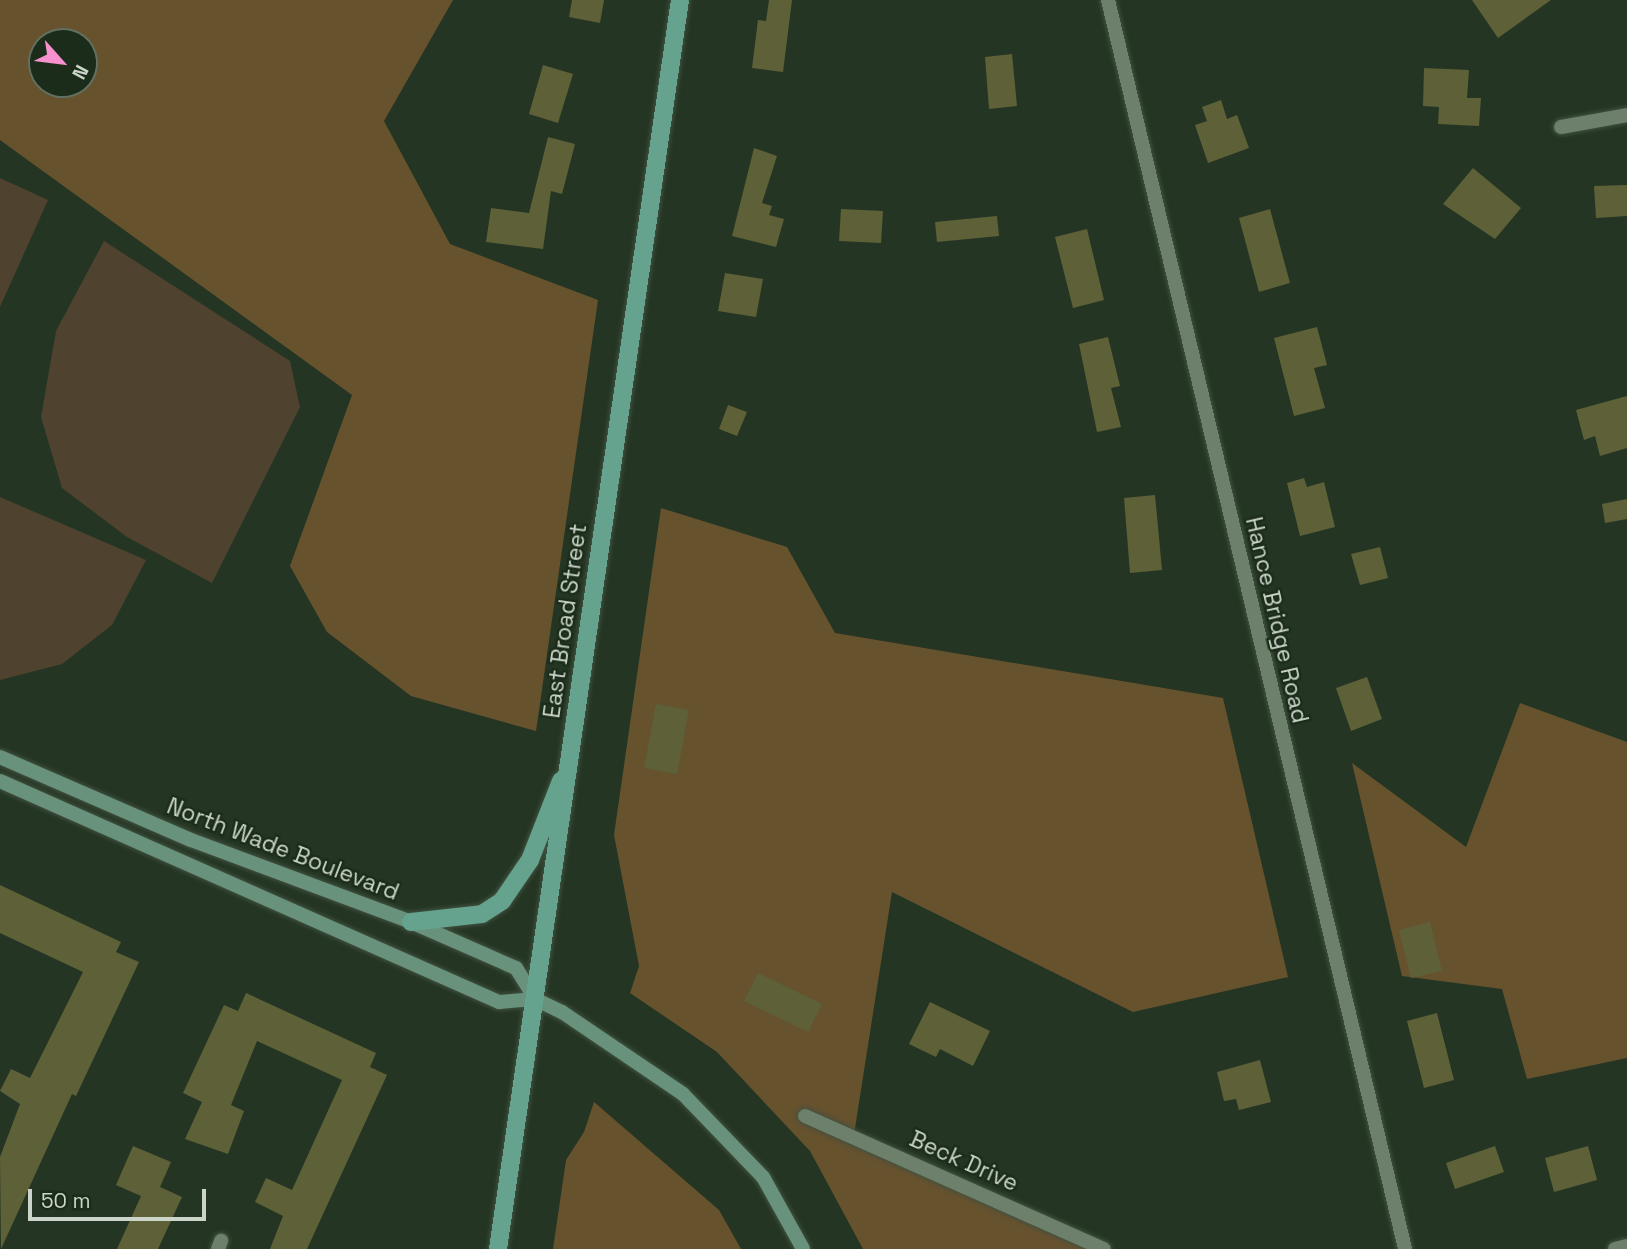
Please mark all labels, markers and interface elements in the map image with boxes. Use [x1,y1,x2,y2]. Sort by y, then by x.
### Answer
north arrow [28,28,98,98]
text: N [66,61,94,84]
street label: Hance Bridge Road [1240,514,1314,726]
street label: East Broad Street [538,522,592,720]
street label: North Wade Boulevard [163,792,403,906]
street label: Beck Drive [905,1125,1023,1197]
scale bar [32,1176,210,1220]
text: 50 m [41,1187,91,1214]

